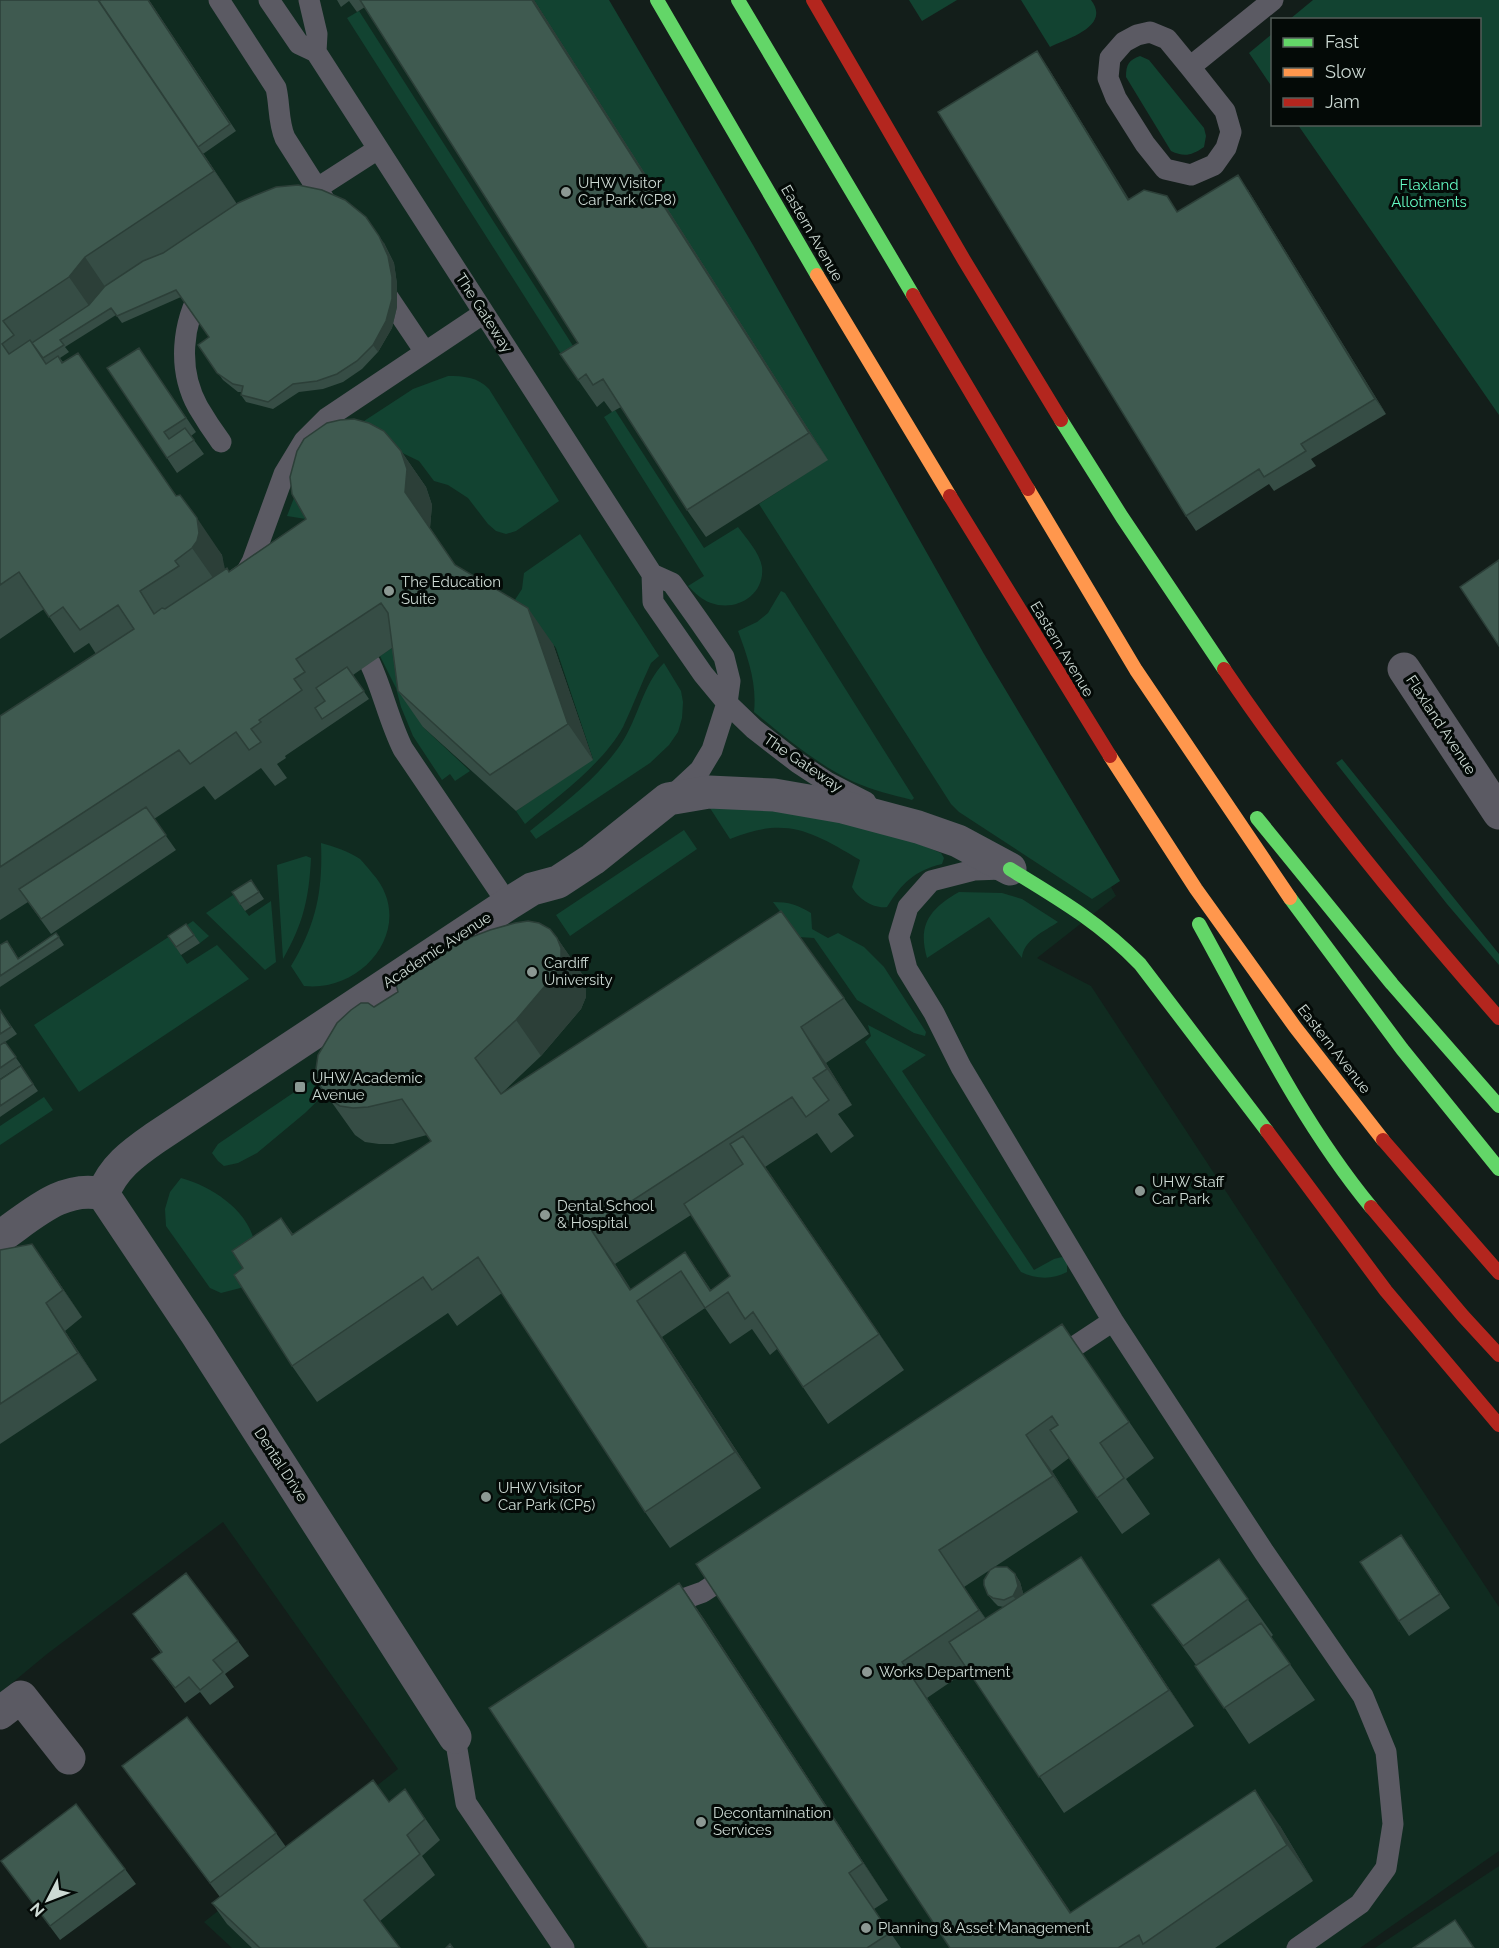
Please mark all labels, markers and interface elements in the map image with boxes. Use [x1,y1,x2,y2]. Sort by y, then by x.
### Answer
legend [1271,18,1481,126]
text: Fast [1325,31,1359,52]
text: Slow [1325,61,1366,82]
text: Jam [1325,91,1360,112]
place label: UHW Visitor Car Park (CP8) [578,174,676,209]
park label: Flaxland Allotments [1391,176,1467,211]
street label: Eastern Avenue [777,182,847,285]
marker: UHW Visitor Car Park (CP8) [559,185,573,199]
street label: The Gateway [452,270,516,356]
place label: The Education Suite [401,573,501,608]
marker: The Education Suite [382,584,396,598]
street label: Eastern Avenue [1026,598,1098,700]
street label: Flaxland Avenue [1402,672,1480,778]
street label: The Gateway [760,730,846,796]
street label: Academic Avenue [379,908,495,992]
place label: Cardiff University [544,954,613,989]
marker: Cardiff University [525,965,539,979]
street label: Eastern Avenue [1294,1001,1375,1097]
place label: UHW Academic Avenue [312,1069,423,1104]
marker: UHW Academic Avenue [293,1080,307,1094]
place label: UHW Staff Car Park [1152,1173,1225,1208]
marker: UHW Staff Car Park [1133,1184,1147,1198]
place label: Dental School & Hospital [557,1197,655,1232]
marker: Dental School & Hospital [538,1208,552,1222]
street label: Dental Drive [250,1425,312,1506]
place label: UHW Visitor Car Park (CP5) [498,1479,595,1514]
marker: UHW Visitor Car Park (CP5) [479,1490,493,1504]
place label: Works Department [879,1663,1010,1681]
marker: Works Department [860,1665,874,1679]
place label: Decontamination Services [713,1804,831,1839]
marker: Decontamination Services [694,1815,708,1829]
north arrow [18,1870,78,1930]
text: N [26,1899,48,1921]
place label: Planning & Asset Management [878,1919,1090,1937]
marker: Planning & Asset Management [859,1921,873,1935]

